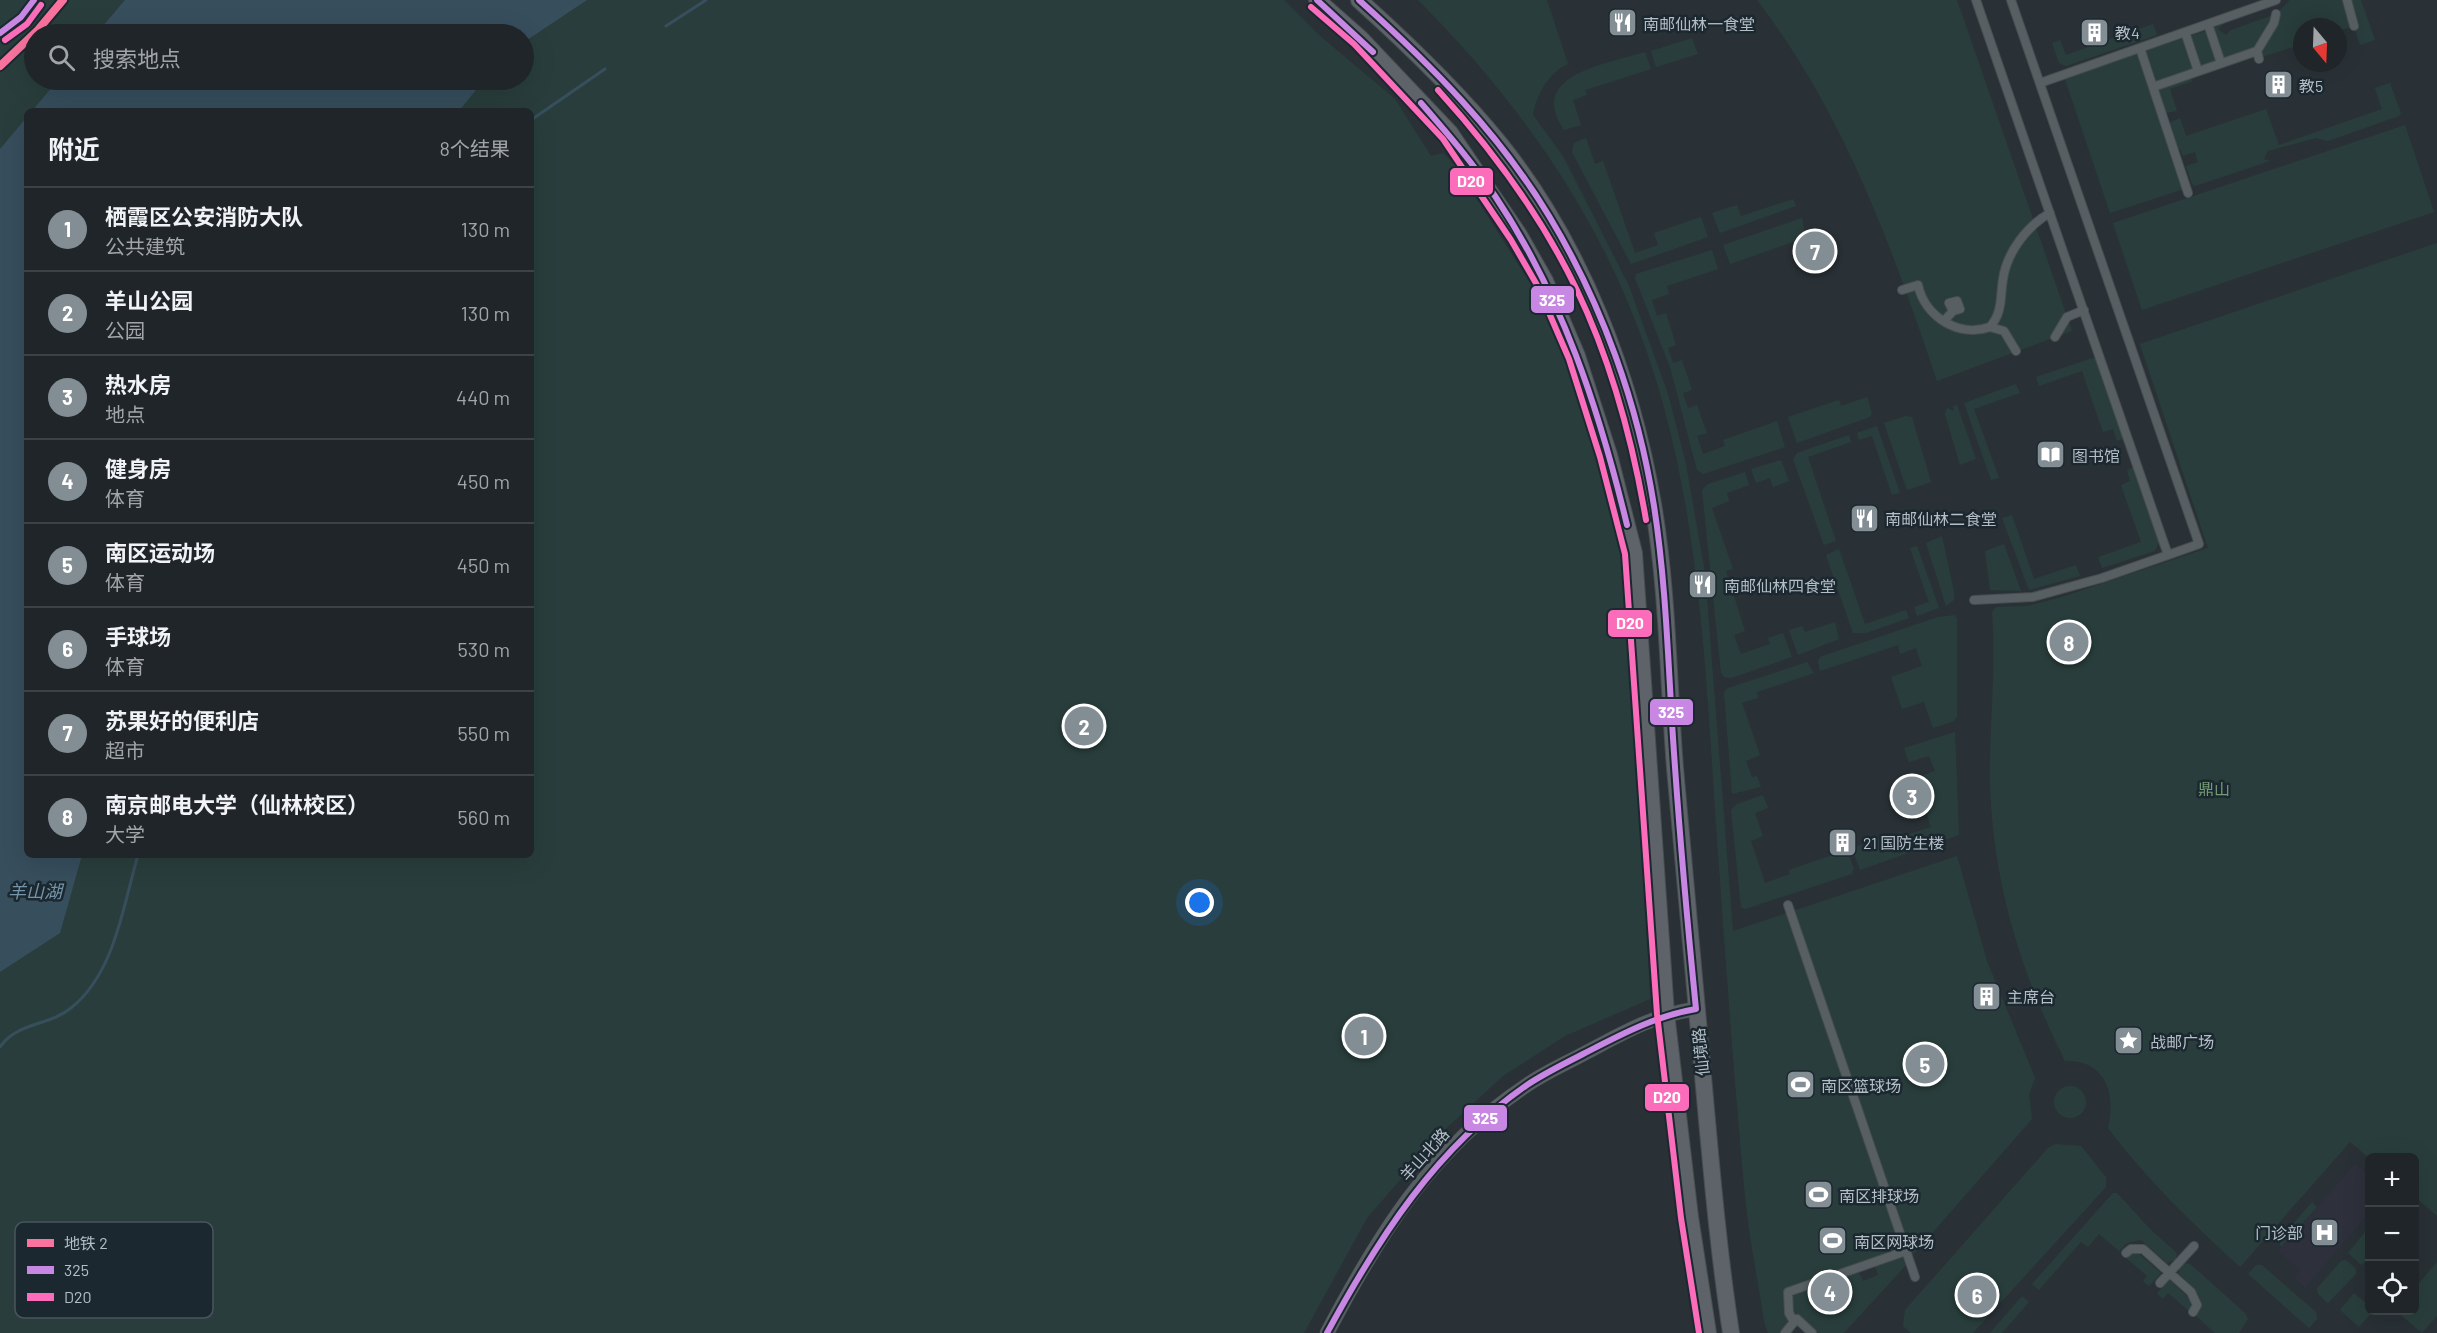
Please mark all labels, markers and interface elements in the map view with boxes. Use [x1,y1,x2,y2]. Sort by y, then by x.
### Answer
restaurant icon: 南邮仙林一食堂 [1606,7,1638,39]
place label: 南邮仙林一食堂 [1643,14,1755,33]
building icon: 教4 [2078,16,2110,48]
north arrow [2293,18,2347,72]
place label: 教4 [2115,23,2140,42]
search box [24,24,534,90]
icon: search [45,41,78,74]
text: 搜索地点 [93,45,181,71]
building icon: 教5 [2262,69,2294,101]
place label: 教5 [2299,76,2323,95]
text: 附近 [48,133,100,164]
text: 8个结果 [440,136,510,160]
line badge: D20 [1449,167,1494,196]
text: D20 [1457,171,1485,190]
text: 栖霞区公安消防大队 [105,203,303,229]
text: 1 [64,217,71,241]
text: 130 m [461,217,510,241]
pin: 7 [1796,228,1834,274]
text: 公共建筑 [105,234,185,258]
line badge: 325 [1530,285,1575,314]
text: 羊山公园 [105,287,193,313]
text: 325 [1539,290,1565,309]
text: 2 [62,301,73,325]
text: 130 m [461,301,510,325]
text: 公园 [105,318,145,342]
text: 热水房 [105,371,171,397]
text: 3 [62,385,73,409]
text: 440 m [456,385,510,409]
text: 地点 [105,402,145,426]
library icon: 图书馆 [2035,439,2067,471]
place label: 图书馆 [2072,446,2120,465]
text: 健身房 [105,455,171,481]
text: 4 [61,469,74,493]
text: 450 m [457,469,510,493]
text: 体育 [105,486,145,510]
restaurant icon: 南邮仙林二食堂 [1848,502,1880,534]
place label: 南邮仙林二食堂 [1885,509,1997,528]
text: 南区运动场 [105,539,215,565]
text: 5 [62,553,73,577]
text: 450 m [457,553,510,577]
restaurant icon: 南邮仙林四食堂 [1687,569,1719,601]
text: 体育 [105,570,145,594]
place label: 南邮仙林四食堂 [1724,576,1836,595]
line badge: D20 [1607,609,1653,638]
text: D20 [1616,613,1644,632]
pin: 8 [2050,620,2088,664]
text: 手球场 [105,623,171,649]
text: 6 [62,637,73,661]
text: 530 m [458,637,510,661]
text: 体育 [105,654,145,678]
line badge: 325 [1649,698,1694,726]
text: 325 [1658,702,1684,721]
pin: 2 [1064,704,1104,748]
text: 苏果好的便利店 [105,707,259,733]
text: 7 [63,721,72,745]
text: 550 m [458,721,510,745]
text: 超市 [105,738,145,762]
pin: 3 [1892,774,1932,818]
park label: 鼎山 [2198,779,2230,798]
text: 南京邮电大学（仙林校区） [105,791,369,817]
text: 8 [62,805,73,829]
text: 560 m [458,805,510,829]
text: 大学 [105,822,145,846]
building icon: 21 国防生楼 [1826,826,1858,858]
place label: 21 国防生楼 [1863,833,1944,852]
water label: 羊山湖 [8,880,65,902]
your location [1185,888,1214,917]
building icon: 主席台 [1970,980,2002,1012]
place label: 主席台 [2007,987,2055,1006]
pin: 1 [1344,1014,1384,1058]
place icon: 战邮广场 [2113,1025,2145,1057]
street label: 仙境路 [1688,1027,1712,1077]
place label: 战邮广场 [2150,1032,2214,1051]
pin: 5 [1906,1042,1944,1086]
sports icon: 南区篮球场 [1784,1069,1816,1101]
place label: 南区篮球场 [1821,1076,1901,1095]
line badge: D20 [1644,1083,1690,1112]
text: D20 [1653,1087,1681,1106]
line badge: 325 [1463,1104,1508,1132]
text: 325 [1472,1108,1498,1127]
street label: 羊山北路 [1396,1124,1452,1184]
map controls [2365,1153,2419,1315]
button: + [2365,1153,2419,1207]
sports icon: 南区排球场 [1802,1179,1834,1211]
place label: 南区排球场 [1839,1186,1919,1205]
button: − [2365,1207,2419,1261]
hospital icon: 门诊部 [2308,1216,2340,1248]
legend [15,1222,213,1318]
place label: 门诊部 [2255,1223,2303,1242]
sports icon: 南区网球场 [1817,1225,1849,1257]
place label: 南区网球场 [1854,1232,1934,1251]
text: 地铁 2 [64,1233,108,1252]
text: 325 [64,1260,89,1279]
button: locate [2365,1261,2419,1315]
pin: 4 [1810,1270,1850,1314]
pin: 6 [1958,1272,1996,1318]
text: D20 [64,1287,92,1306]

